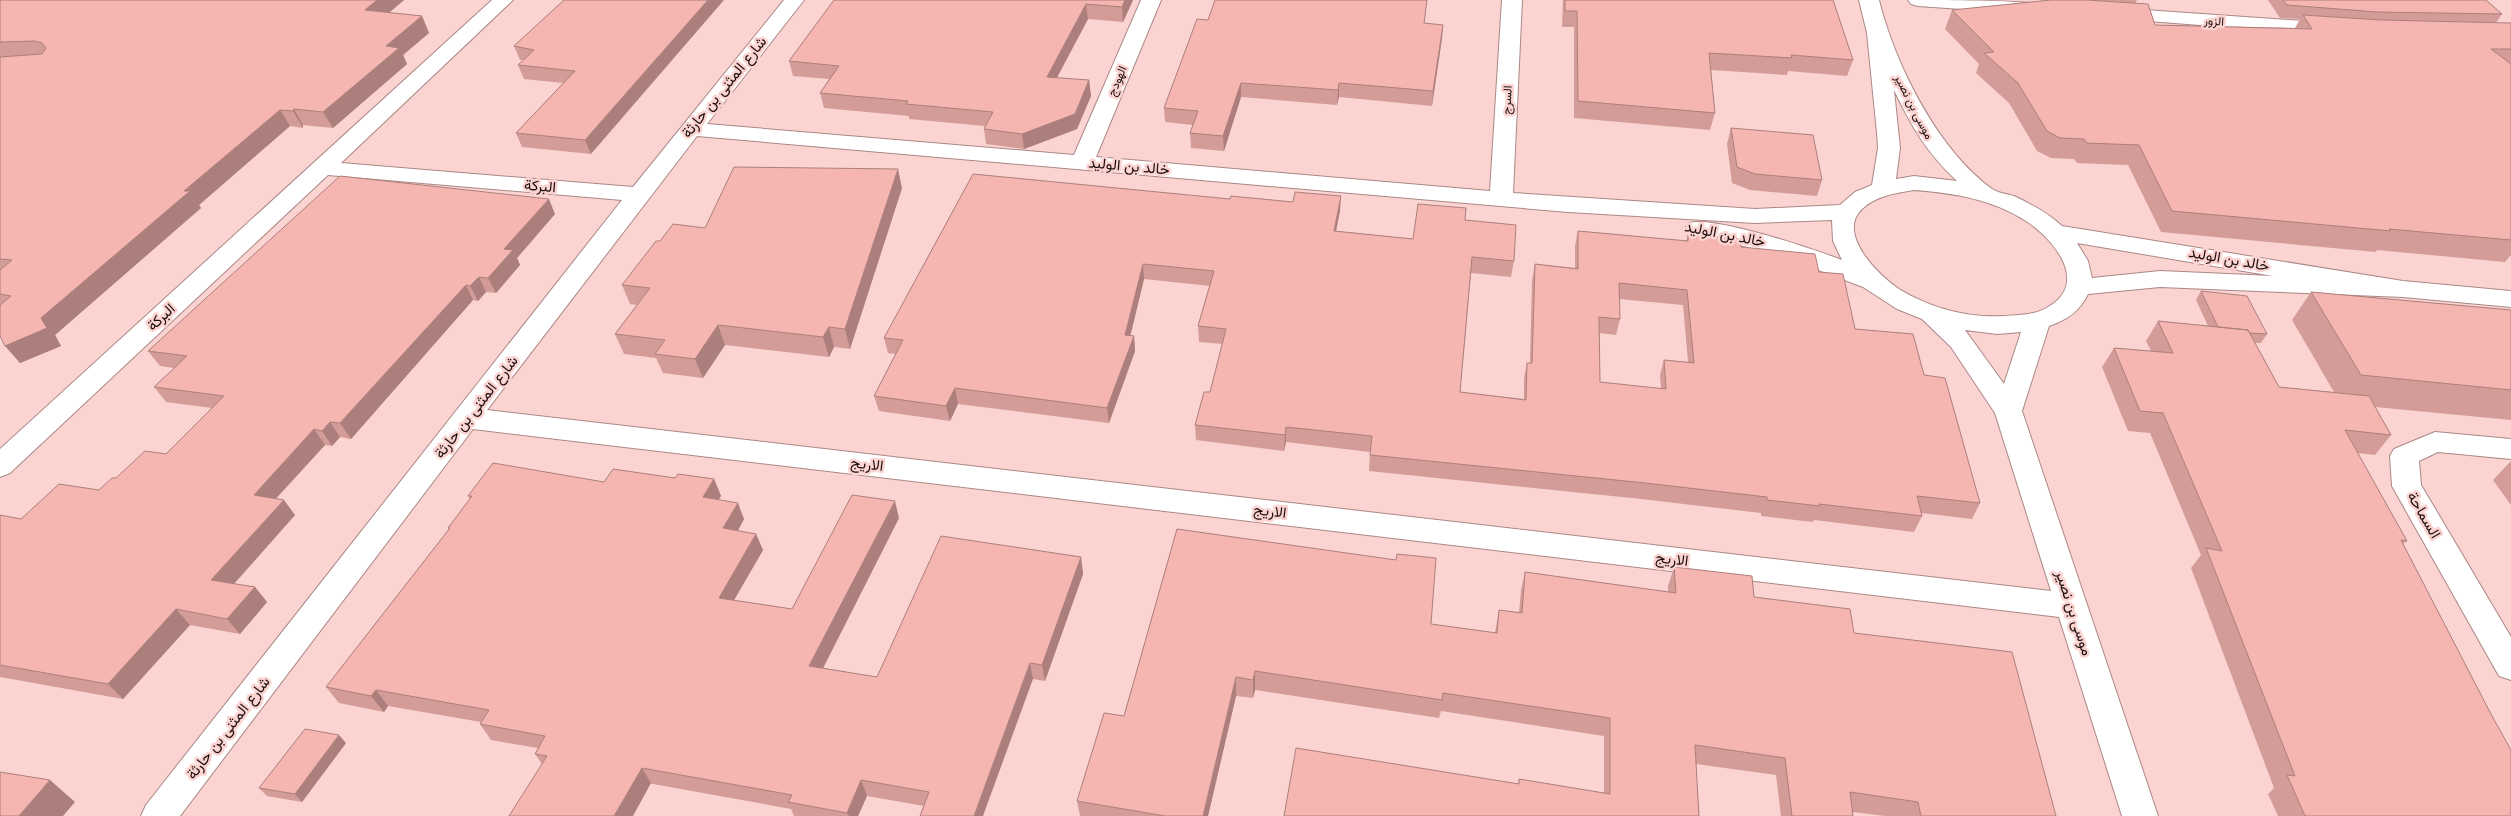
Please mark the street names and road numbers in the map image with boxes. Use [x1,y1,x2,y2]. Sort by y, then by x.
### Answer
street label: الزور [2202,13,2225,30]
street label: شارع المثنى بن حارثة [678,33,772,143]
street label: الهودج [1104,64,1131,99]
street label: موسى بن نصير [1890,71,1936,142]
street label: السرج [1499,85,1517,115]
street label: خالد بن الوليد [1087,153,1170,180]
street label: البركة [523,176,557,196]
street label: خالد بن الوليد [1683,217,1767,252]
street label: خالد بن الوليد [2187,243,2271,276]
street label: البركة [143,300,179,334]
street label: شارع المثنى بن حارثة [430,352,523,463]
street label: الاريج [849,453,884,477]
street label: السماحة [2403,488,2445,542]
street label: الاريج [1252,500,1287,524]
street label: الاريج [1654,548,1689,572]
street label: موسى بن نصير [2051,567,2096,658]
street label: شارع المثنى بن حارثة [182,673,275,784]

